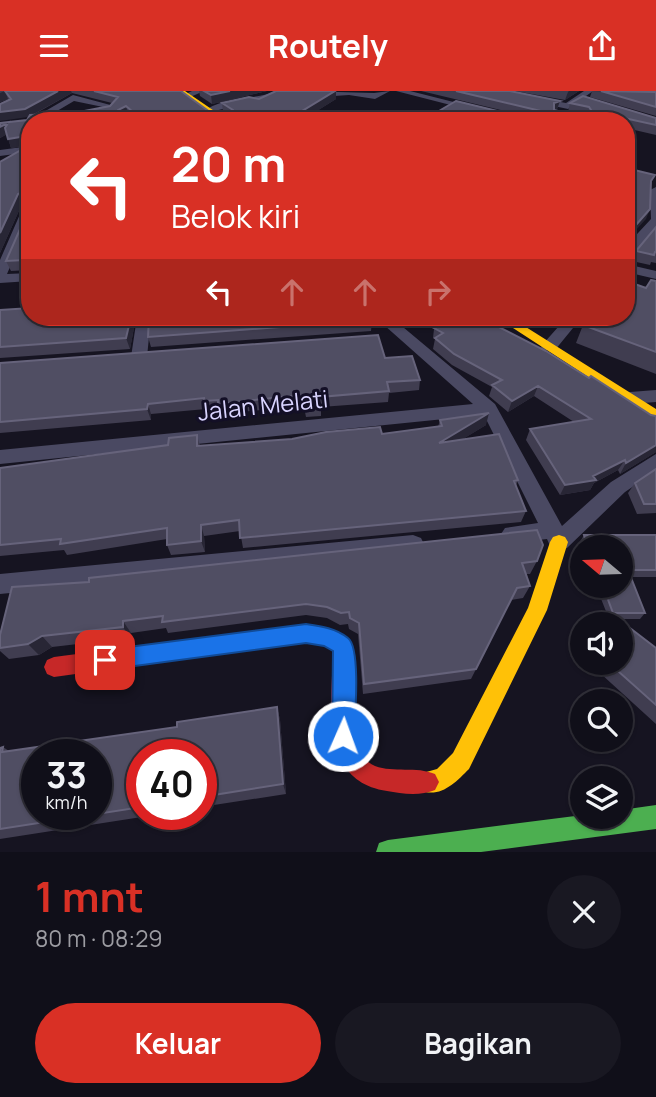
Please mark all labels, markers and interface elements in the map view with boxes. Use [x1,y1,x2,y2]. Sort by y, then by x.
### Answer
text: Routely [268,24,388,68]
icon: menu [35,27,73,65]
icon: share [583,27,621,65]
text: 20 m [171,130,286,197]
icon: left [56,140,147,231]
text: Belok kiri [171,194,300,238]
icon: left [200,273,238,311]
icon: ahead [273,273,311,311]
icon: ahead [346,273,384,311]
icon: right [419,273,457,311]
street label: Jalan Melati [196,381,330,428]
north arrow [570,535,634,599]
map controls [570,535,633,829]
button: sound [570,612,633,675]
pin [75,630,135,690]
icon: arrive [86,641,124,679]
button: search [570,689,633,752]
position arrow [306,699,380,773]
speed limit sign: 40 [126,739,217,830]
text: 33 [46,751,87,799]
button: layers [570,766,633,829]
text: km/h [46,790,87,814]
text: 1 mnt [35,867,144,925]
button: close [547,875,621,949]
text: 80 m · 08:29 [35,922,163,954]
button: Keluar [35,1003,321,1083]
button: Bagikan [335,1003,621,1083]

